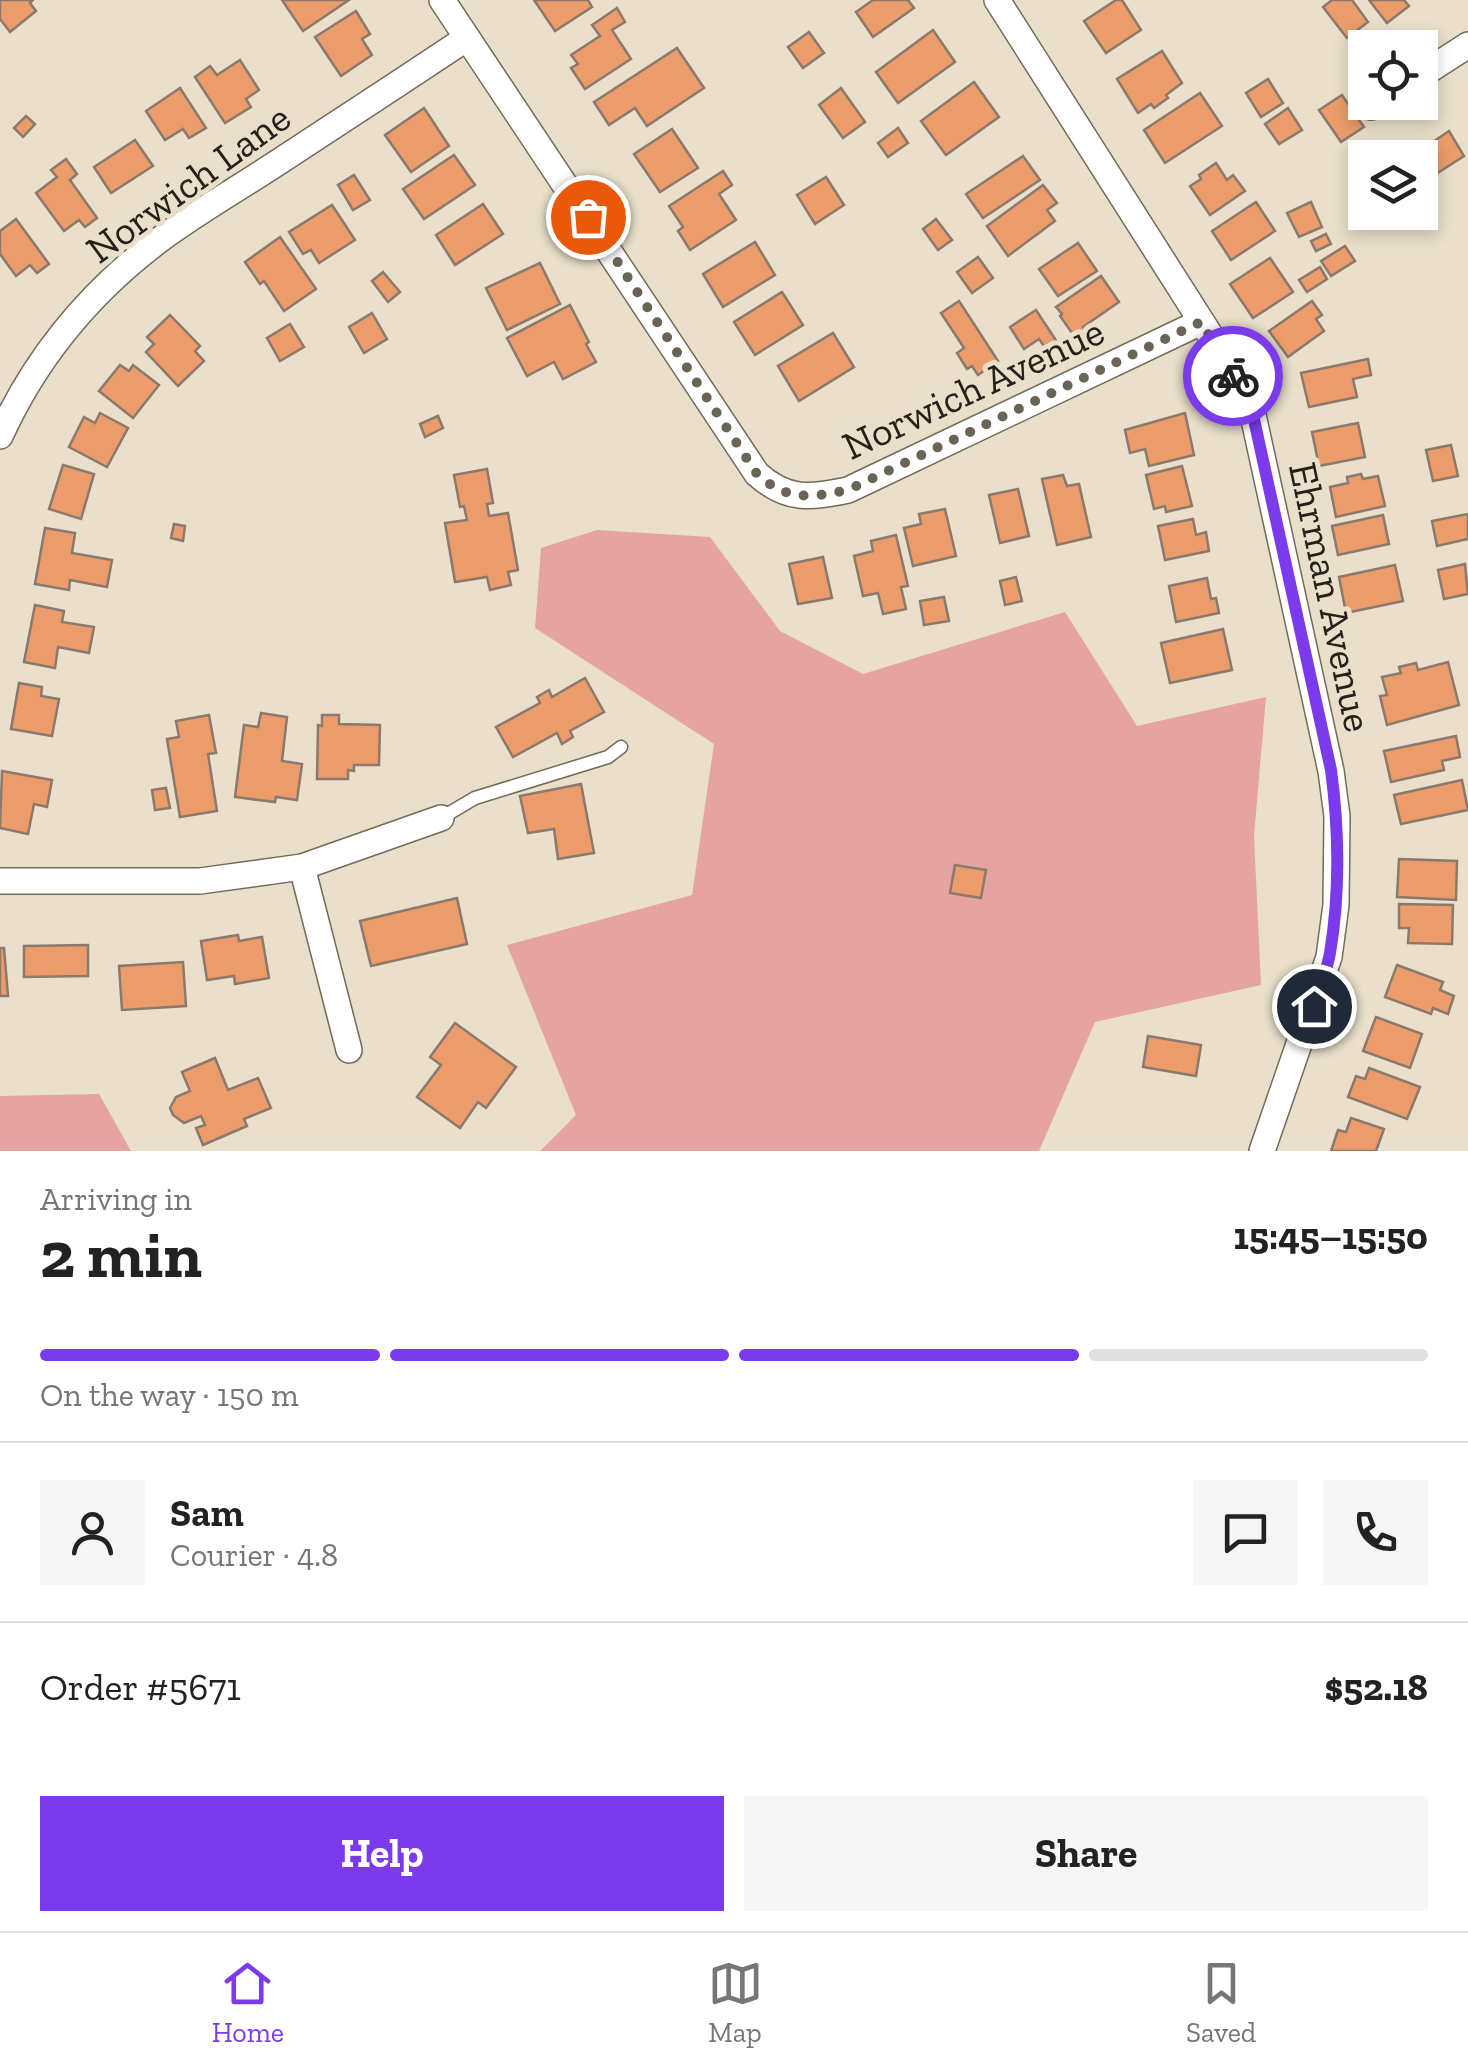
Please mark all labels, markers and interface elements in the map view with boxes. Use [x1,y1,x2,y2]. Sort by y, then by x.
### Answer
map controls [1348,30,1438,230]
button: locate [1348,30,1438,120]
street label: Norwich Lane [77,93,299,273]
button: layers [1348,140,1438,230]
pin [546,175,631,260]
icon: bag [561,190,616,245]
street label: Norwich Avenue [835,306,1111,470]
courier [1183,326,1283,426]
icon: bike [1206,349,1261,404]
street label: Ehrman Avenue [1279,458,1383,736]
pin [1272,964,1357,1049]
icon: home [1287,979,1342,1034]
text: Arriving in [40,1180,192,1218]
text: 15:45–15:50 [1234,1213,1428,1259]
text: 2 min [40,1216,202,1294]
text: On the way · 150 m [40,1376,299,1414]
button: person [40,1480,145,1585]
button: chat [1193,1480,1298,1585]
button: phone [1323,1480,1428,1585]
text: Sam [170,1490,244,1536]
text: Courier · 4.8 [170,1536,338,1574]
text: Order #5671 [40,1664,241,1710]
text: $52.18 [1325,1664,1428,1710]
button: Help [40,1796,724,1911]
button: Share [744,1796,1428,1911]
tab: Home [212,1956,284,2049]
tab: Map [708,1956,763,2049]
tab: Saved [1186,1956,1256,2049]

